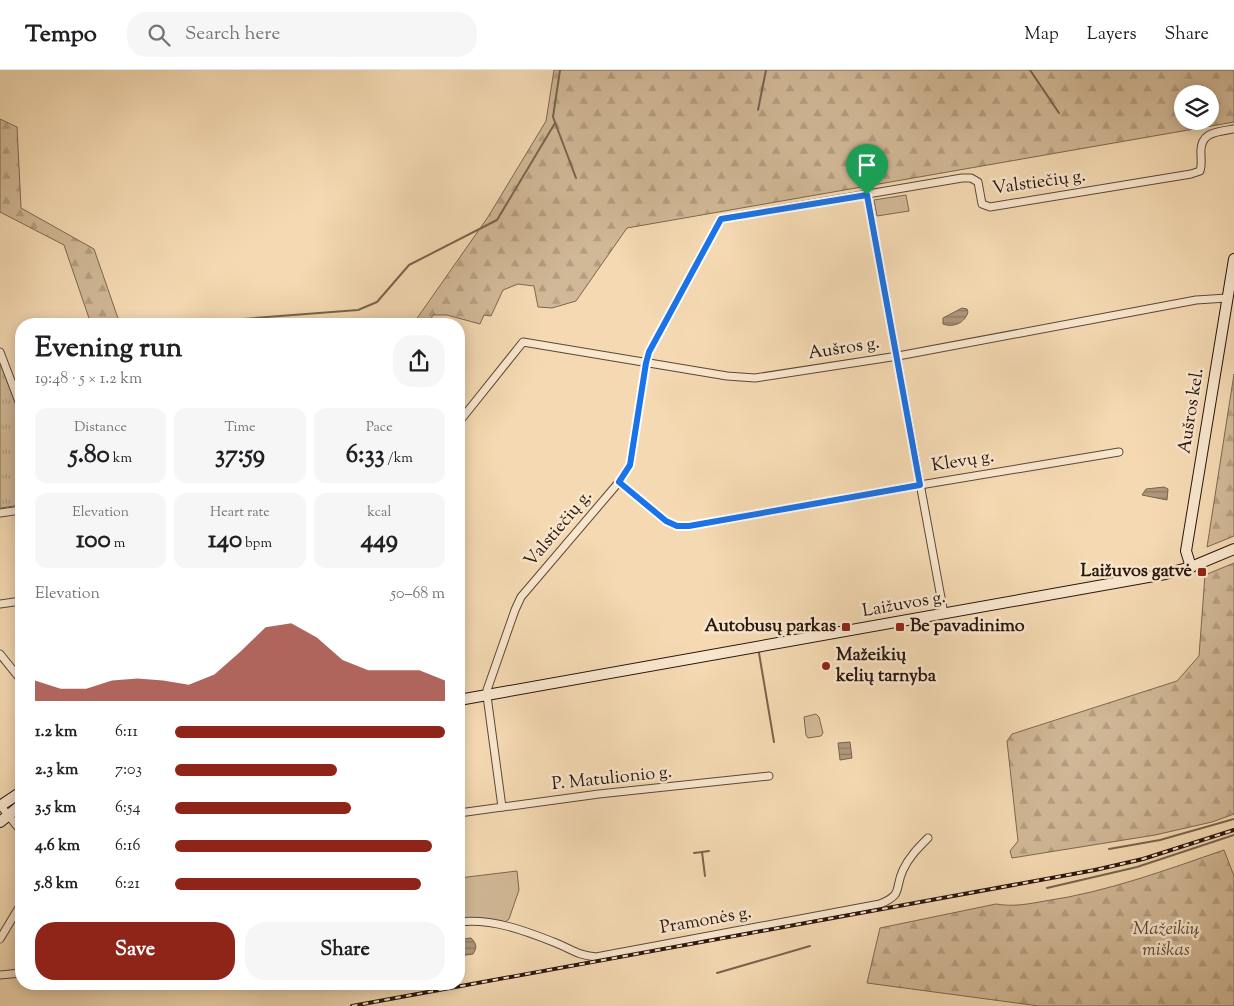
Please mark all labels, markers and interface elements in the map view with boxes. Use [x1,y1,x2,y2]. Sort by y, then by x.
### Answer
search box [127,12,477,57]
text: Tempo [25,18,97,52]
icon: search [145,21,173,49]
text: Search here [185,21,280,48]
text: Map [1024,22,1059,48]
text: Layers [1087,22,1137,48]
text: Share [1165,22,1209,48]
map controls [1174,85,1219,130]
button: layers [1174,85,1219,130]
pin [846,144,888,195]
icon: arrive [853,151,881,179]
street label: Valstiečių g. [991,164,1087,202]
text: Evening run [35,329,182,369]
street label: Aušros g. [806,331,882,367]
button: share [393,335,445,387]
street label: Aušros kel. [1172,366,1212,456]
text: 19:48 · 5 × 1.2 km [35,368,142,391]
text: Distance [74,418,127,438]
text: Time [224,418,256,438]
text: Pace [366,418,393,438]
text: 5.80 [69,438,110,474]
text: 37:59 [215,438,265,474]
text: 6:33 [346,438,385,474]
street label: Klevų g. [930,444,996,480]
text: km [110,449,132,469]
text: /km [385,449,413,469]
street label: Valstiečių g. [519,485,599,573]
text: Elevation [72,503,129,523]
text: Heart rate [210,503,270,523]
text: kcal [367,503,391,523]
text: 100 [76,523,111,559]
text: 140 [208,523,242,559]
text: 449 [361,523,398,559]
text: m [111,534,125,554]
text: bpm [242,534,272,554]
place label: Laižuvos gatvė [1081,559,1193,585]
marker: Laižuvos gatvė [1196,566,1208,578]
text: Elevation [35,583,100,606]
text: 50–68 m [390,583,445,606]
street label: Laižuvos g. [860,585,948,625]
place label: Autobusų parkas [704,614,836,640]
place label: Be pavadinimo [910,614,1025,640]
marker: Autobusų parkas [840,621,852,633]
marker: Be pavadinimo [894,621,906,633]
place label: Mažeikių kelių tarnyba [835,643,937,690]
marker: Mažeikių kelių tarnyba [820,660,832,672]
text: 1.2 km [35,721,77,744]
text: 6:11 [115,721,138,744]
text: 2.3 km [35,759,78,782]
text: 7:03 [115,759,142,782]
street label: P. Matulionio g. [550,760,674,798]
text: 3.5 km [35,797,76,820]
text: 6:54 [115,797,141,820]
text: 4.6 km [35,835,80,858]
text: 6:16 [115,835,140,858]
text: 5.8 km [35,873,78,896]
text: 6:21 [115,873,140,896]
street label: Pramonės g. [658,900,754,942]
park label: Mažeikių miškas [1133,917,1200,964]
button: Save [35,922,235,980]
button: Share [245,922,445,980]

